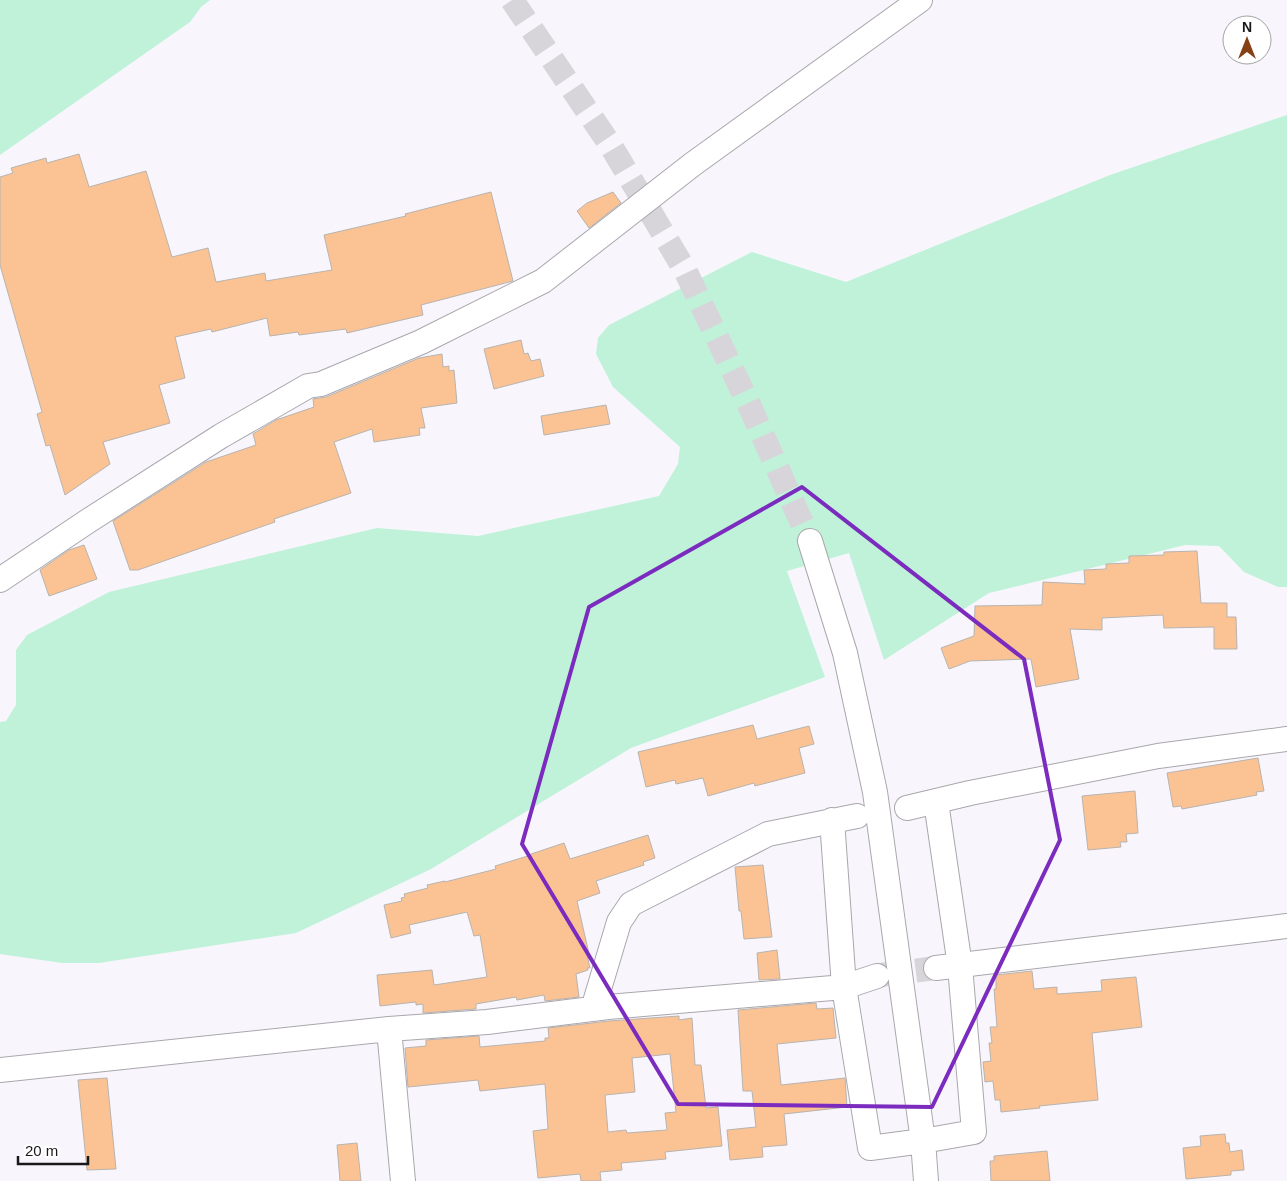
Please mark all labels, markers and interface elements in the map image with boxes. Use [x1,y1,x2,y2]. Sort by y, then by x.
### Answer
north arrow [1222,15,1272,65]
text: N [1242,19,1252,35]
scale bar [18,1134,88,1166]
text: 20 m [25,1142,58,1159]

